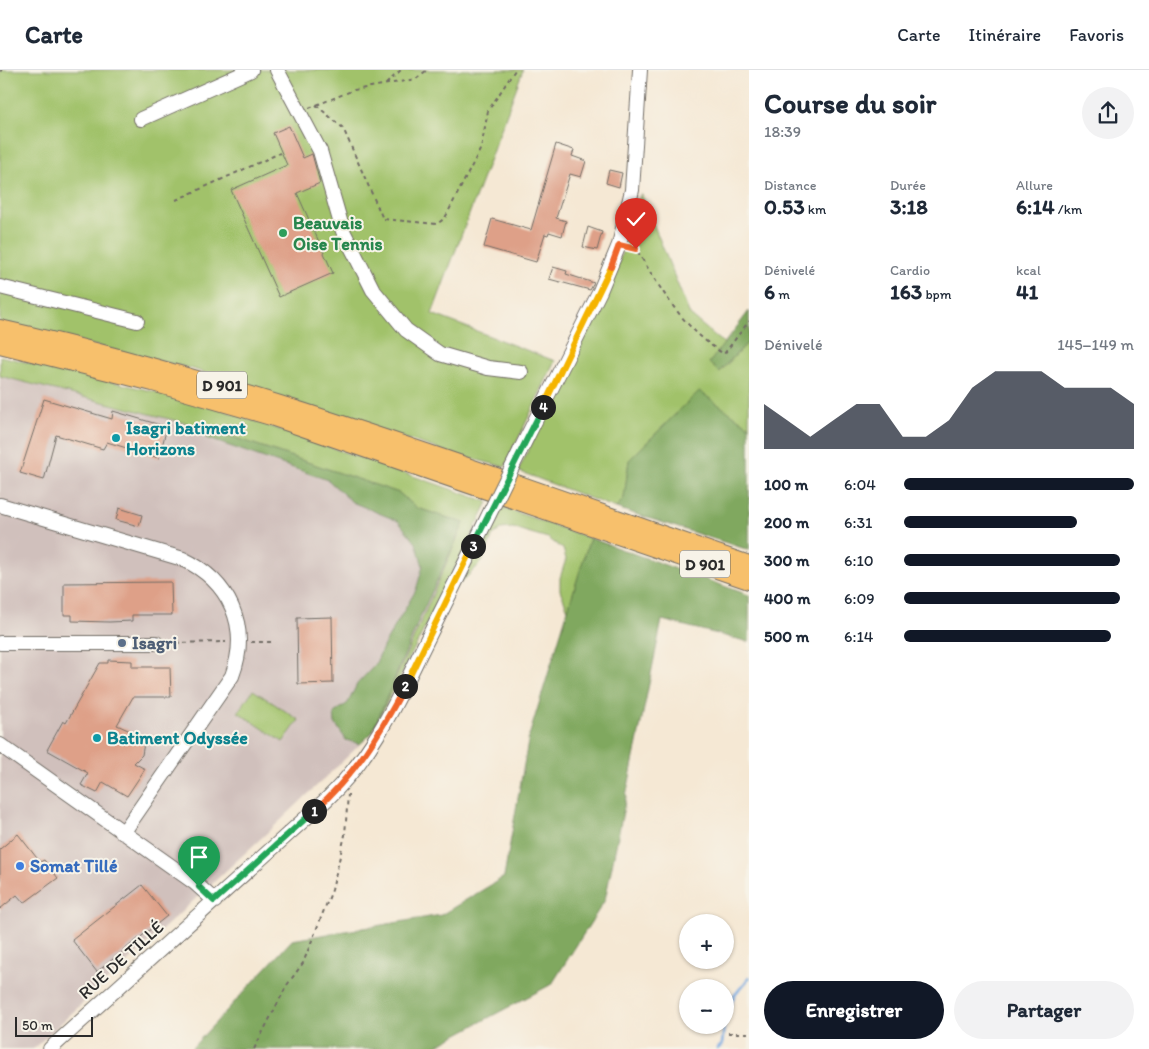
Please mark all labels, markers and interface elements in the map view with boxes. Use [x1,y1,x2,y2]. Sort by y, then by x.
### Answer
text: Carte [25,20,83,49]
text: Carte [897,24,941,46]
text: Itinéraire [969,24,1041,46]
text: Favoris [1069,24,1124,46]
text: Course du soir [764,86,936,120]
button: share [1082,87,1134,139]
text: 18:39 [764,122,801,141]
text: Distance [764,177,816,194]
text: Durée [890,177,926,194]
text: Allure [1016,177,1053,194]
text: 0.53 [764,194,805,219]
text: 3:18 [890,194,928,219]
text: 6:14 [1016,194,1055,219]
pin [615,198,657,249]
text: km [805,201,826,218]
text: /km [1055,201,1082,218]
icon: check [622,205,650,233]
place label: Beauvais Oise Tennis [293,212,382,255]
marker: Beauvais Oise Tennis [277,227,289,239]
text: Dénivelé [764,262,815,279]
text: Cardio [890,262,930,279]
text: kcal [1016,262,1041,279]
text: 6 [764,279,775,304]
text: 163 [890,279,922,304]
text: 41 [1016,279,1038,304]
text: m [775,286,790,303]
text: bpm [922,286,951,303]
text: Dénivelé [764,335,823,354]
text: 145–149 m [1057,335,1134,354]
road number: D 901 [197,372,247,398]
pin: 4 [530,394,556,420]
text: 4 [539,399,548,416]
place label: Isagri batiment Horizons [126,417,246,460]
marker: Isagri batiment Horizons [110,432,122,444]
text: 100 m [764,475,808,494]
text: 6:04 [844,475,876,494]
text: 200 m [764,513,809,532]
text: 6:31 [844,513,873,532]
pin: 3 [460,534,486,558]
text: 3 [470,538,477,555]
road number: D 901 [680,550,730,578]
text: 300 m [764,551,810,570]
text: 6:10 [844,551,874,570]
text: 400 m [764,589,810,608]
text: 6:09 [844,589,875,608]
text: 500 m [764,627,809,646]
text: 6:14 [844,627,873,646]
place label: Isagri [132,632,177,654]
marker: Isagri [116,637,128,649]
pin: 2 [392,674,418,698]
text: 2 [402,678,409,695]
place label: Batiment Odyssée [107,727,248,749]
marker: Batiment Odyssée [91,732,103,744]
pin: 1 [302,798,326,824]
text: 1 [311,803,318,820]
pin [178,836,220,887]
icon: arrive [185,843,213,871]
place label: Somat Tillé [30,855,118,877]
marker: Somat Tillé [14,860,26,872]
map controls [679,914,734,1034]
button: + [679,914,734,969]
street label: RUE DE TILLÉ [74,916,168,1004]
button: − [679,979,734,1034]
button: Enregistrer [764,981,944,1039]
button: Partager [954,981,1134,1039]
scale bar [15,1014,92,1037]
text: 50 m [22,1017,53,1034]

